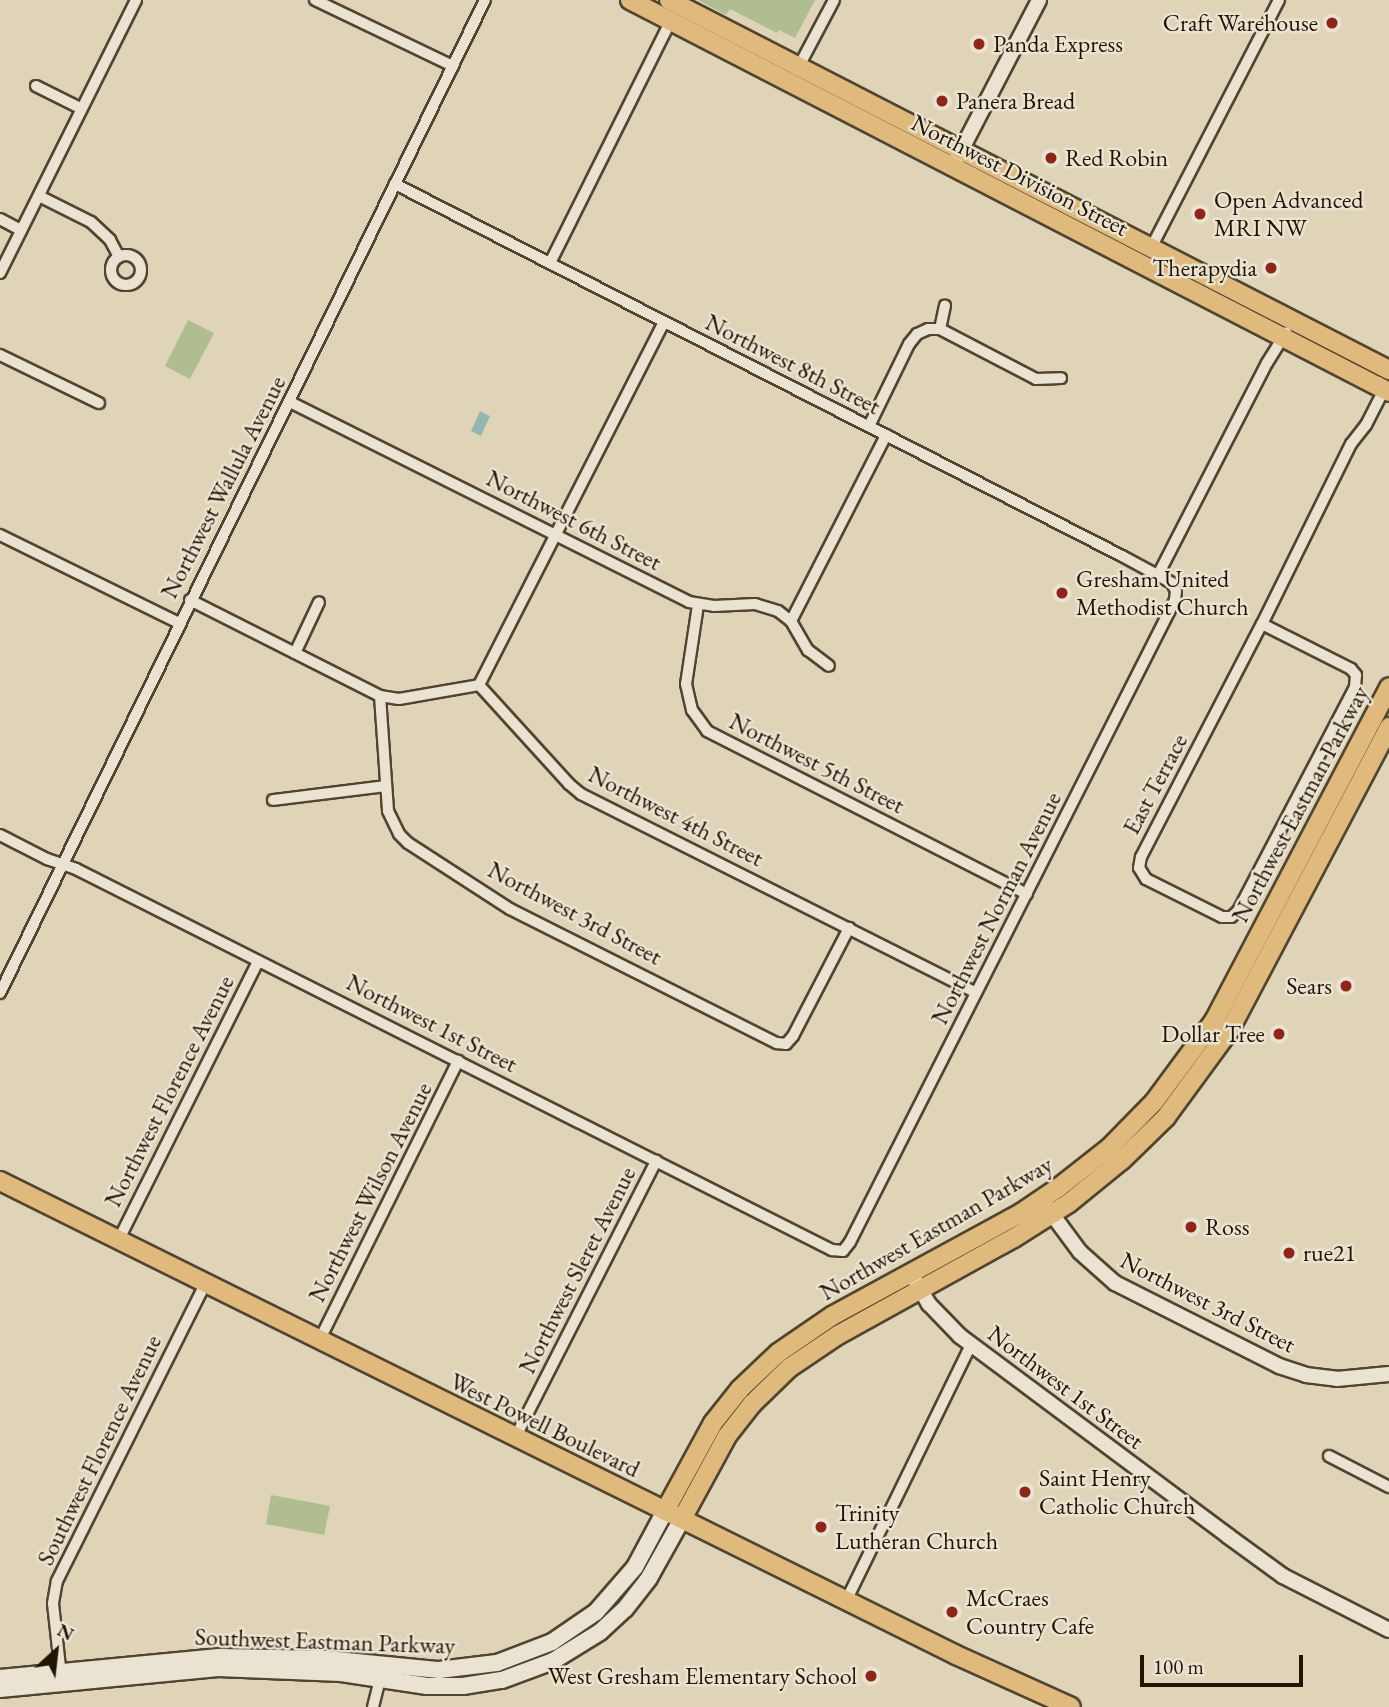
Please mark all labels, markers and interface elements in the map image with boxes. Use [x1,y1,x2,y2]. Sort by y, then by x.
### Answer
place label: Craft Warehouse [1163,9,1318,37]
marker: Craft Warehouse [1324,15,1340,31]
place label: Panda Express [993,30,1123,58]
marker: Panda Express [971,36,987,52]
place label: Panera Bread [956,87,1075,115]
marker: Panera Bread [934,93,950,109]
street label: Northwest Division Street [907,108,1133,242]
place label: Red Robin [1065,144,1168,172]
marker: Red Robin [1043,150,1059,166]
place label: Open Advanced MRI NW [1214,186,1363,242]
marker: Open Advanced MRI NW [1192,206,1208,222]
place label: Therapydia [1152,254,1257,282]
marker: Therapydia [1263,260,1279,276]
street label: Northwest 8th Street [701,307,885,421]
street label: Northwest Wallula Avenue [154,371,292,603]
street label: Northwest 6th Street [482,463,666,577]
place label: Gresham United Methodist Church [1076,565,1249,621]
marker: Gresham United Methodist Church [1054,585,1070,601]
street label: Northwest Eastman Parkway [1225,681,1375,927]
street label: Northwest 5th Street [725,706,909,820]
street label: East Terrace [1117,729,1193,839]
street label: Northwest 4th Street [584,759,768,873]
street label: Northwest Norman Avenue [925,787,1067,1029]
street label: Northwest 3rd Street [483,855,667,971]
street label: Northwest 1st Street [342,968,522,1078]
street label: Northwest Florence Avenue [98,971,240,1211]
place label: Sears [1286,972,1332,1000]
marker: Sears [1338,978,1354,994]
place label: Dollar Tree [1161,1020,1265,1048]
marker: Dollar Tree [1271,1026,1287,1042]
street label: Northwest Wilson Avenue [302,1077,438,1307]
street label: Northwest Eastman Parkway [815,1150,1057,1306]
street label: Northwest Sleret Avenue [512,1162,642,1378]
place label: Ross [1205,1213,1249,1241]
marker: Ross [1183,1219,1199,1235]
place label: rue21 [1303,1239,1356,1267]
street label: Northwest 3rd Street [1116,1245,1300,1359]
marker: rue21 [1281,1245,1297,1261]
street label: Northwest 1st Street [982,1319,1150,1455]
street label: Southwest Florence Avenue [31,1330,167,1570]
street label: West Powell Boulevard [445,1367,645,1483]
place label: Saint Henry Catholic Church [1039,1464,1195,1520]
marker: Saint Henry Catholic Church [1017,1484,1033,1500]
place label: Trinity Lutheran Church [835,1499,998,1555]
marker: Trinity Lutheran Church [813,1519,829,1535]
place label: McCraes Country Cafe [966,1584,1094,1640]
marker: McCraes Country Cafe [944,1604,960,1620]
north arrow [21,1616,91,1686]
text: N [53,1617,78,1646]
street label: Southwest Eastman Parkway [194,1622,456,1660]
scale bar [1144,1640,1307,1684]
text: 100 m [1153,1653,1204,1680]
place label: West Gresham Elementary School [548,1662,857,1690]
marker: West Gresham Elementary School [863,1668,879,1684]

